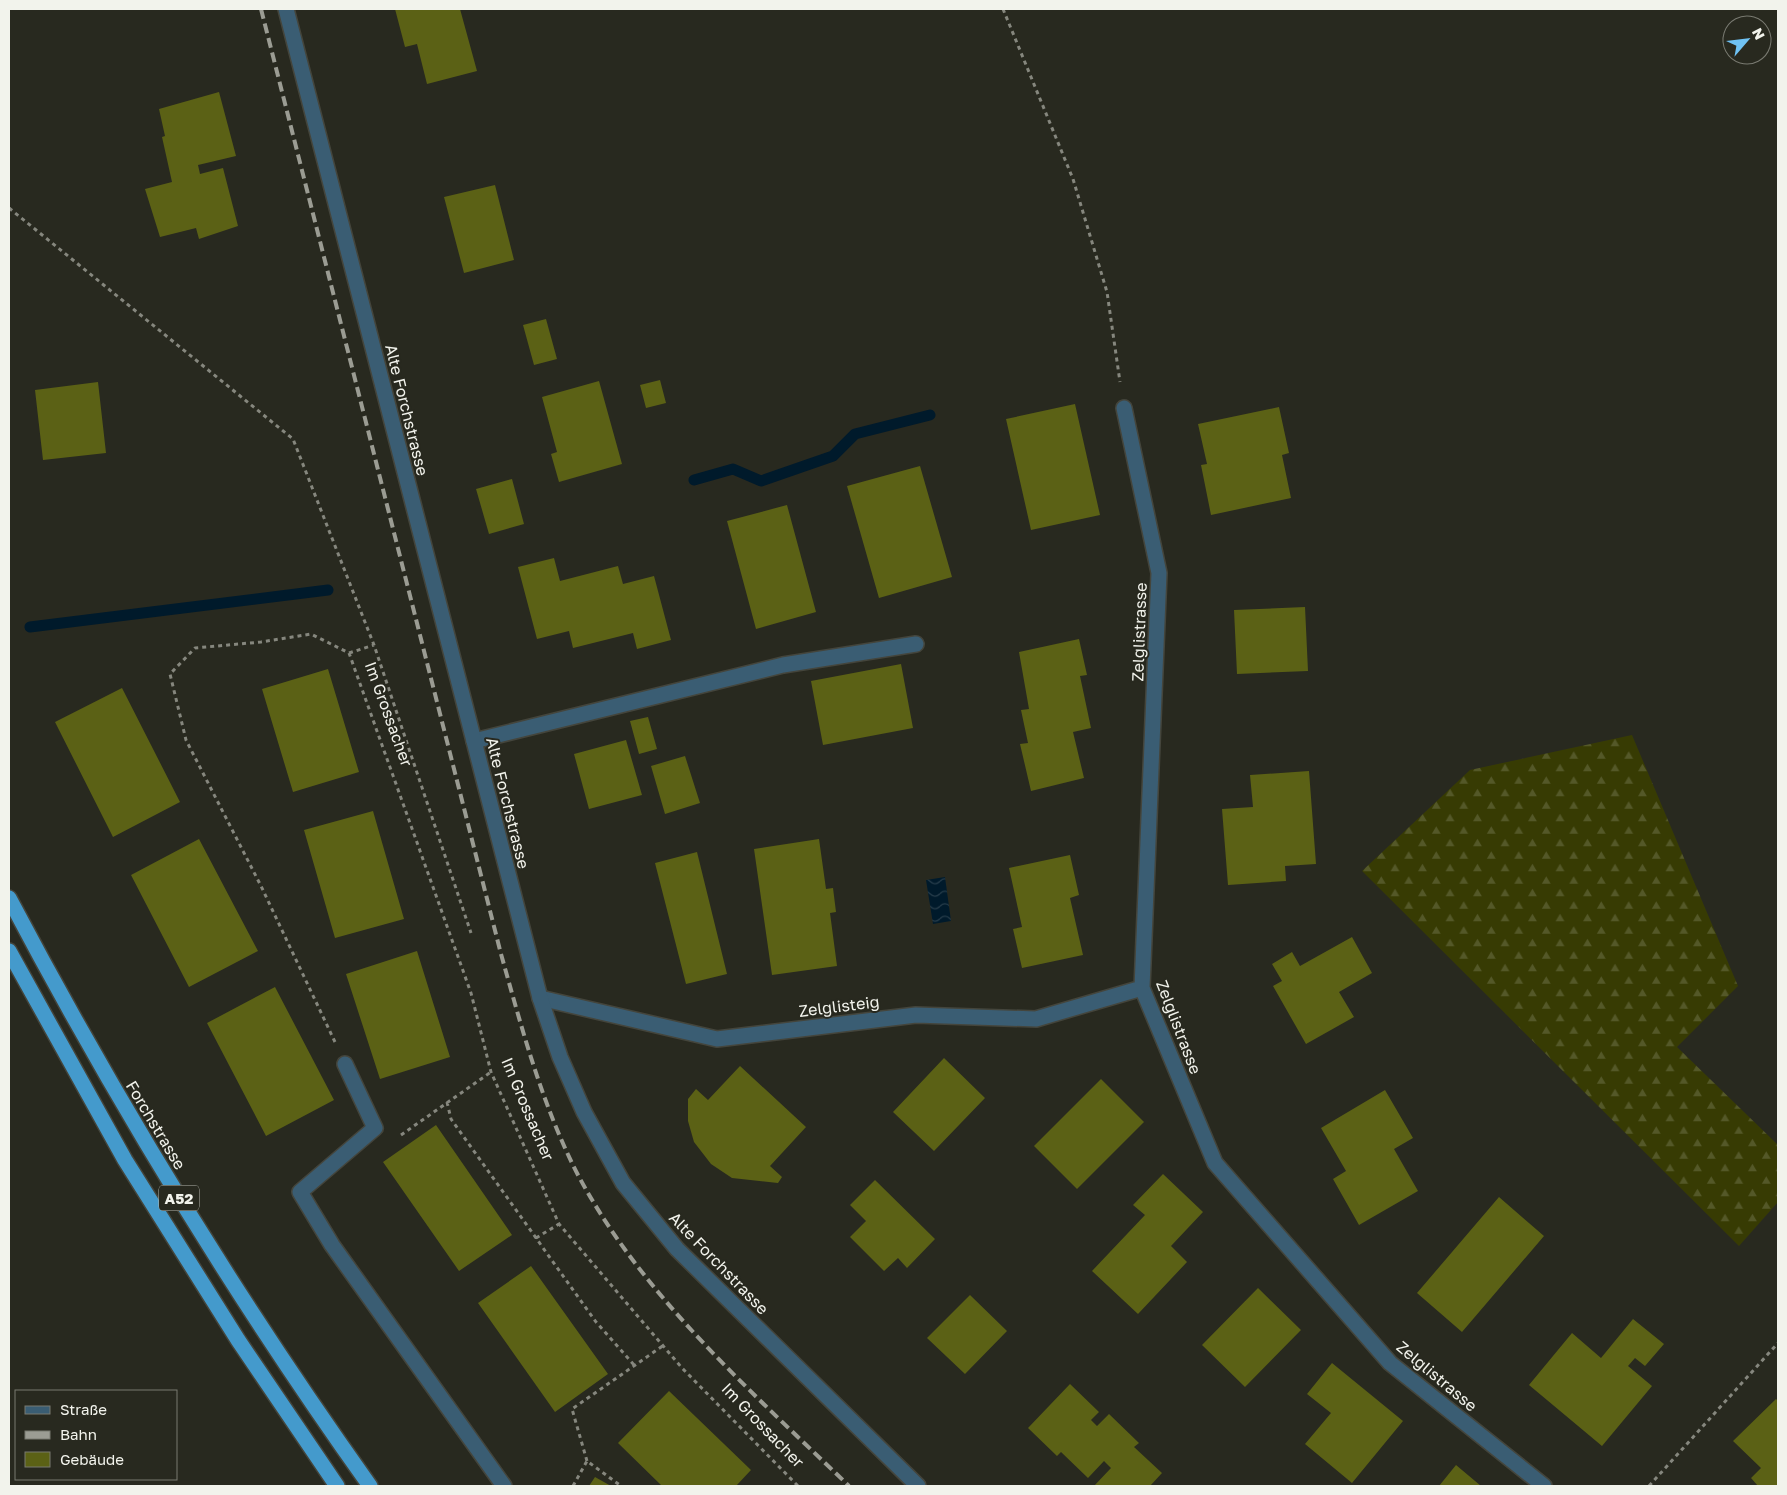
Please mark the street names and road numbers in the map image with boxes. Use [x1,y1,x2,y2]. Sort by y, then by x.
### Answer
street label: Alte Forchstrasse [381,342,433,478]
street label: Zelglistrasse [1127,582,1151,682]
street label: Im Grossacher [361,659,417,769]
street label: Alte Forchstrasse [482,735,534,871]
street label: Zelglistrasse [1152,977,1206,1077]
street label: Zelglisteig [798,991,880,1021]
street label: Im Grossacher [497,1054,559,1164]
street label: Forchstrasse [122,1077,190,1173]
road number: A52 [159,1186,199,1210]
street label: Alte Forchstrasse [665,1208,773,1318]
street label: Zelglistrasse [1393,1337,1481,1415]
street label: Im Grossacher [718,1378,808,1472]

